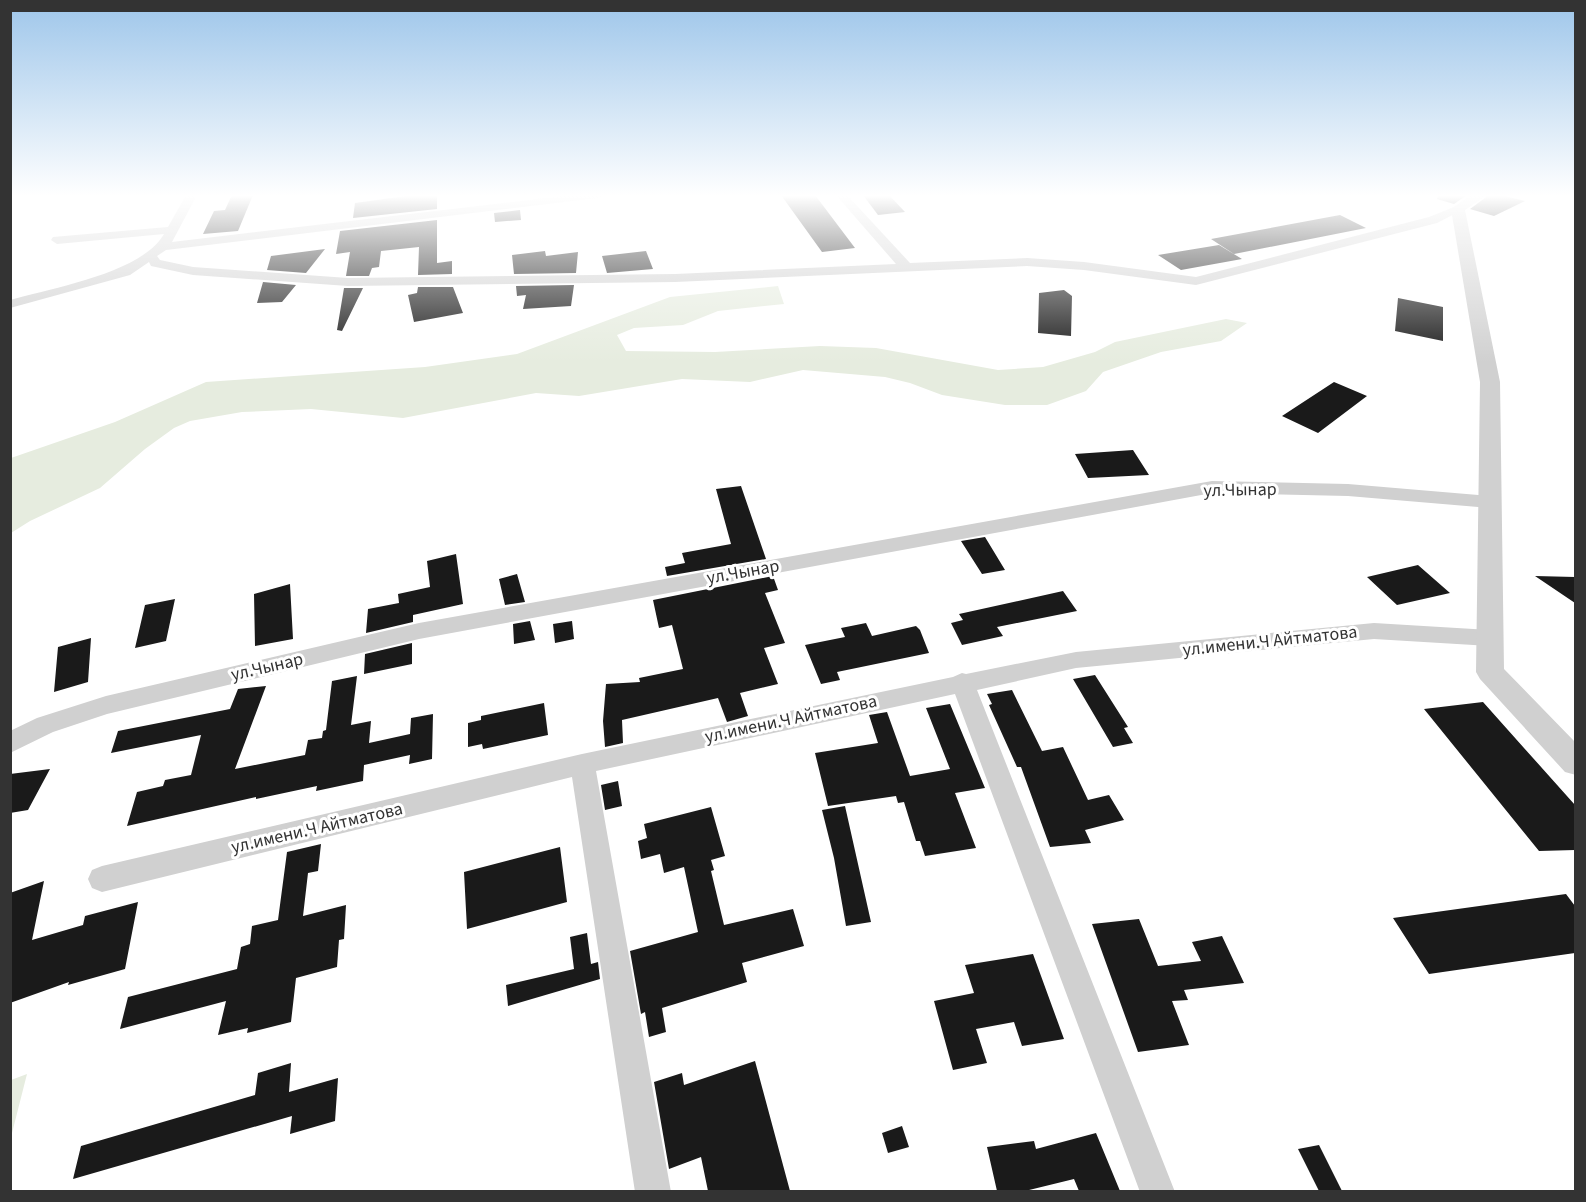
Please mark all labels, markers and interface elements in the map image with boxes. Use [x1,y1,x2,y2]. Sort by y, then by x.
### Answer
street label: ул.Чынар [1203,477,1277,503]
street label: ул.Чынар [705,553,781,591]
street label: ул.имени.Ч Айтматова [1181,619,1359,663]
street label: ул.Чынар [228,647,306,687]
street label: ул.имени.Ч Айтматова [703,689,879,749]
street label: ул.имени.Ч Айтматова [229,796,405,860]

